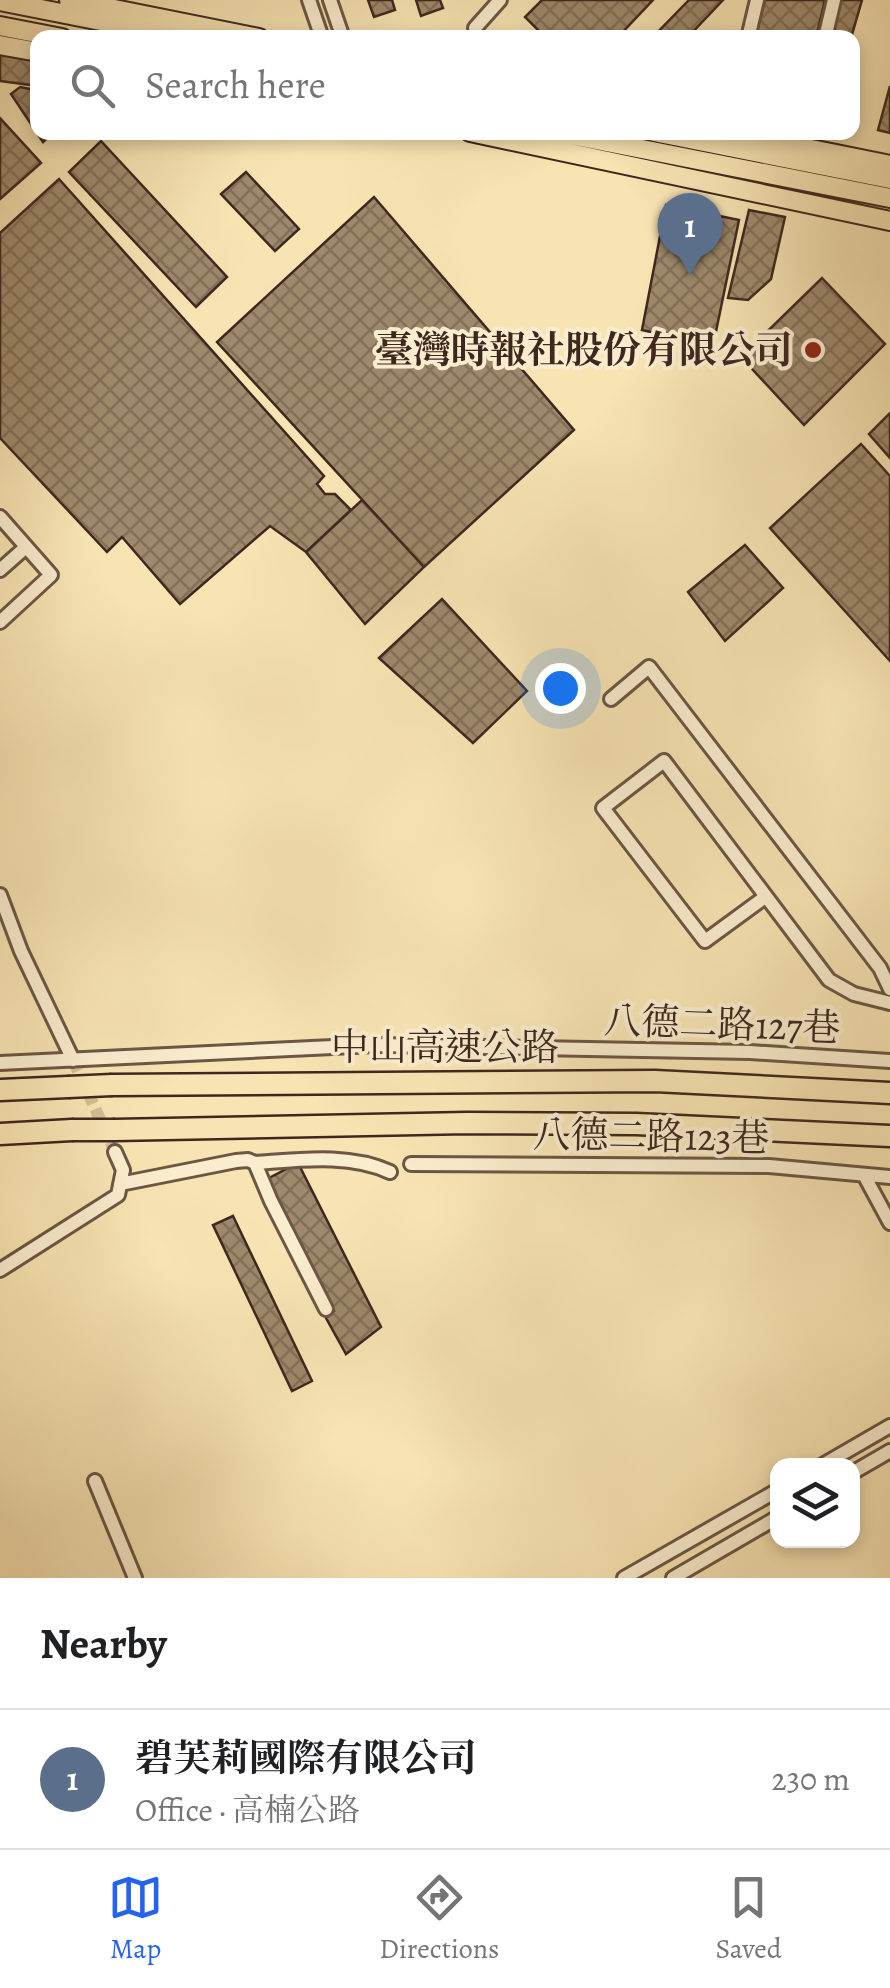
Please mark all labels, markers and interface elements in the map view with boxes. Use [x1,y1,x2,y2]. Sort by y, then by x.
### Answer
search box [30,30,860,140]
icon: search [65,58,120,113]
text: Search here [145,59,326,111]
pin: 1 [658,192,722,275]
place label: 臺灣時報社股份有限公司 [375,324,793,376]
marker: 臺灣時報社股份有限公司 [802,339,824,361]
your location [535,663,586,714]
street label: 八德二路127巷 [603,994,841,1054]
street label: 中山高速公路 [331,1021,559,1073]
street label: 八德二路123巷 [532,1108,770,1164]
map controls [770,1458,860,1548]
button: layers [770,1458,860,1548]
text: Nearby [40,1615,167,1672]
text: 碧芙莉國際有限公司 [135,1732,477,1784]
text: 1 [67,1757,78,1801]
text: 230 m [771,1757,850,1801]
text: Office · 高楠公路 [135,1788,360,1832]
tab: Map [108,1870,163,1968]
tab: Directions [379,1870,499,1968]
tab: Saved [716,1870,782,1968]

